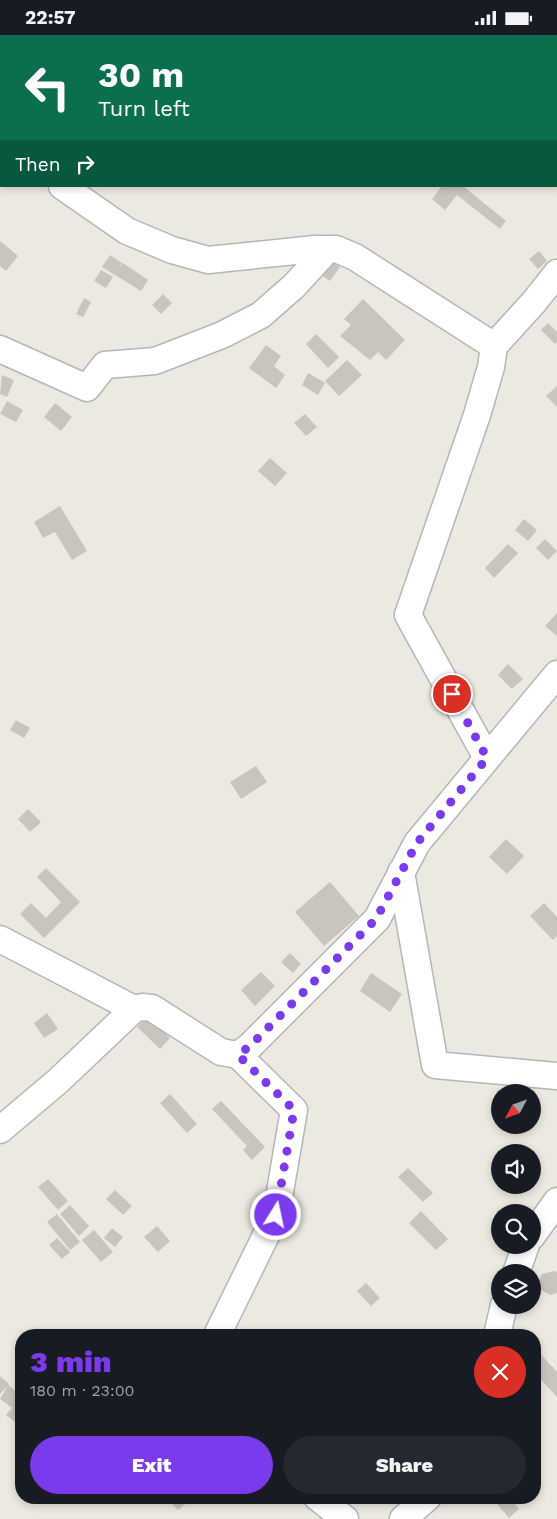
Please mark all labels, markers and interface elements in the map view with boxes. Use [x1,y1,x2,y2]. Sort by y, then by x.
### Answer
text: 22:57 [25,6,75,29]
text: 30 m [98,54,184,96]
icon: left [15,55,80,120]
text: Turn left [98,96,190,121]
icon: right [71,150,99,178]
text: Then [15,153,61,176]
pin [431,673,473,715]
icon: arrive [438,680,466,708]
north arrow [491,1084,541,1134]
map controls [491,1084,541,1314]
button: sound [491,1144,541,1194]
position arrow [249,1188,301,1240]
button: search [491,1204,541,1254]
button: layers [491,1264,541,1314]
text: 3 min [30,1344,112,1379]
button: close [474,1346,526,1398]
text: 180 m · 23:00 [30,1381,135,1400]
button: Exit [30,1436,273,1494]
button: Share [283,1436,526,1494]

